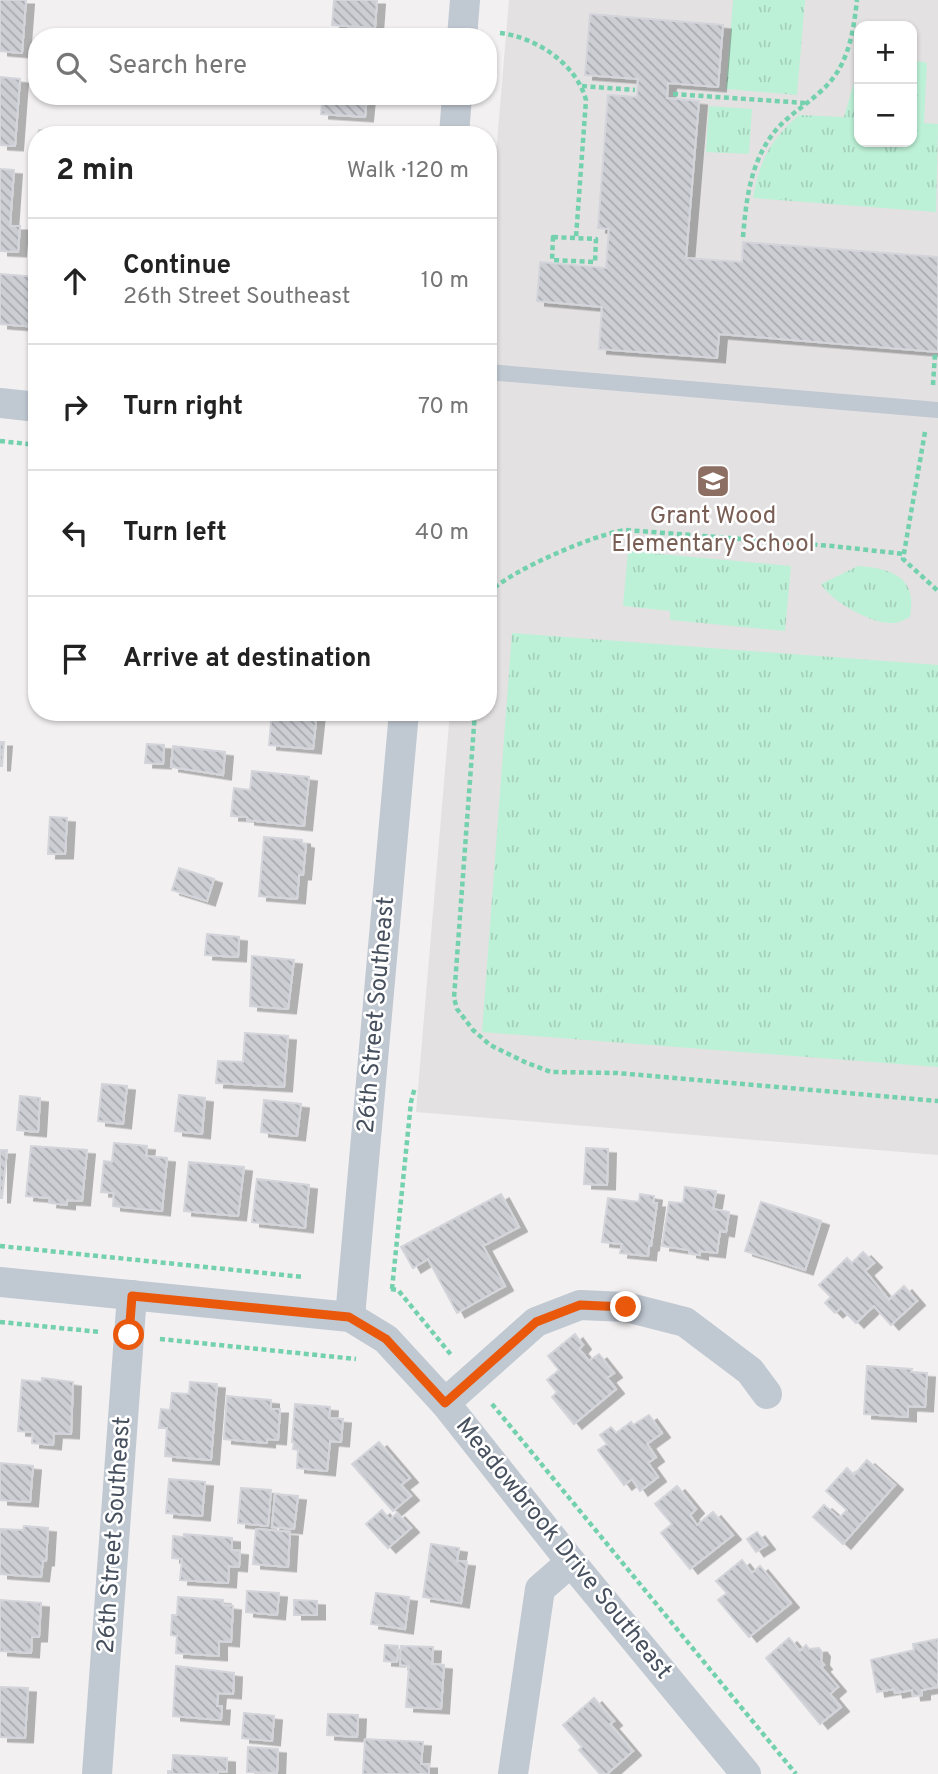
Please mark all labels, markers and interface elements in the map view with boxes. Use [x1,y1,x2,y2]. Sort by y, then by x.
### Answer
map controls [854,21,917,147]
button: + [854,21,917,84]
search box [28,28,497,105]
icon: search [52,48,90,86]
text: Search here [108,50,247,83]
button: − [854,84,917,147]
text: 2 min [56,153,134,190]
text: Walk · 120 m [347,157,469,186]
text: Continue [123,250,231,283]
icon: ahead [56,262,94,300]
text: 10 m [421,267,469,296]
text: 26th Street Southeast [123,283,350,312]
icon: right [56,388,94,426]
text: Turn right [123,391,243,424]
text: 70 m [418,393,469,422]
school or university icon: Grant Wood Elementary School [694,462,732,500]
place label: Grant Wood Elementary School [611,502,815,560]
icon: left [56,514,94,552]
text: Turn left [123,517,227,550]
text: 40 m [415,519,469,548]
icon: arrive [56,640,94,678]
text: Arrive at destination [123,643,371,676]
street label: 26th Street Southeast [352,895,402,1135]
route end [610,1291,641,1322]
route start [113,1319,144,1350]
street label: Meadowbrook Drive Southeast [448,1412,678,1686]
street label: 26th Street Southeast [92,1416,138,1654]

